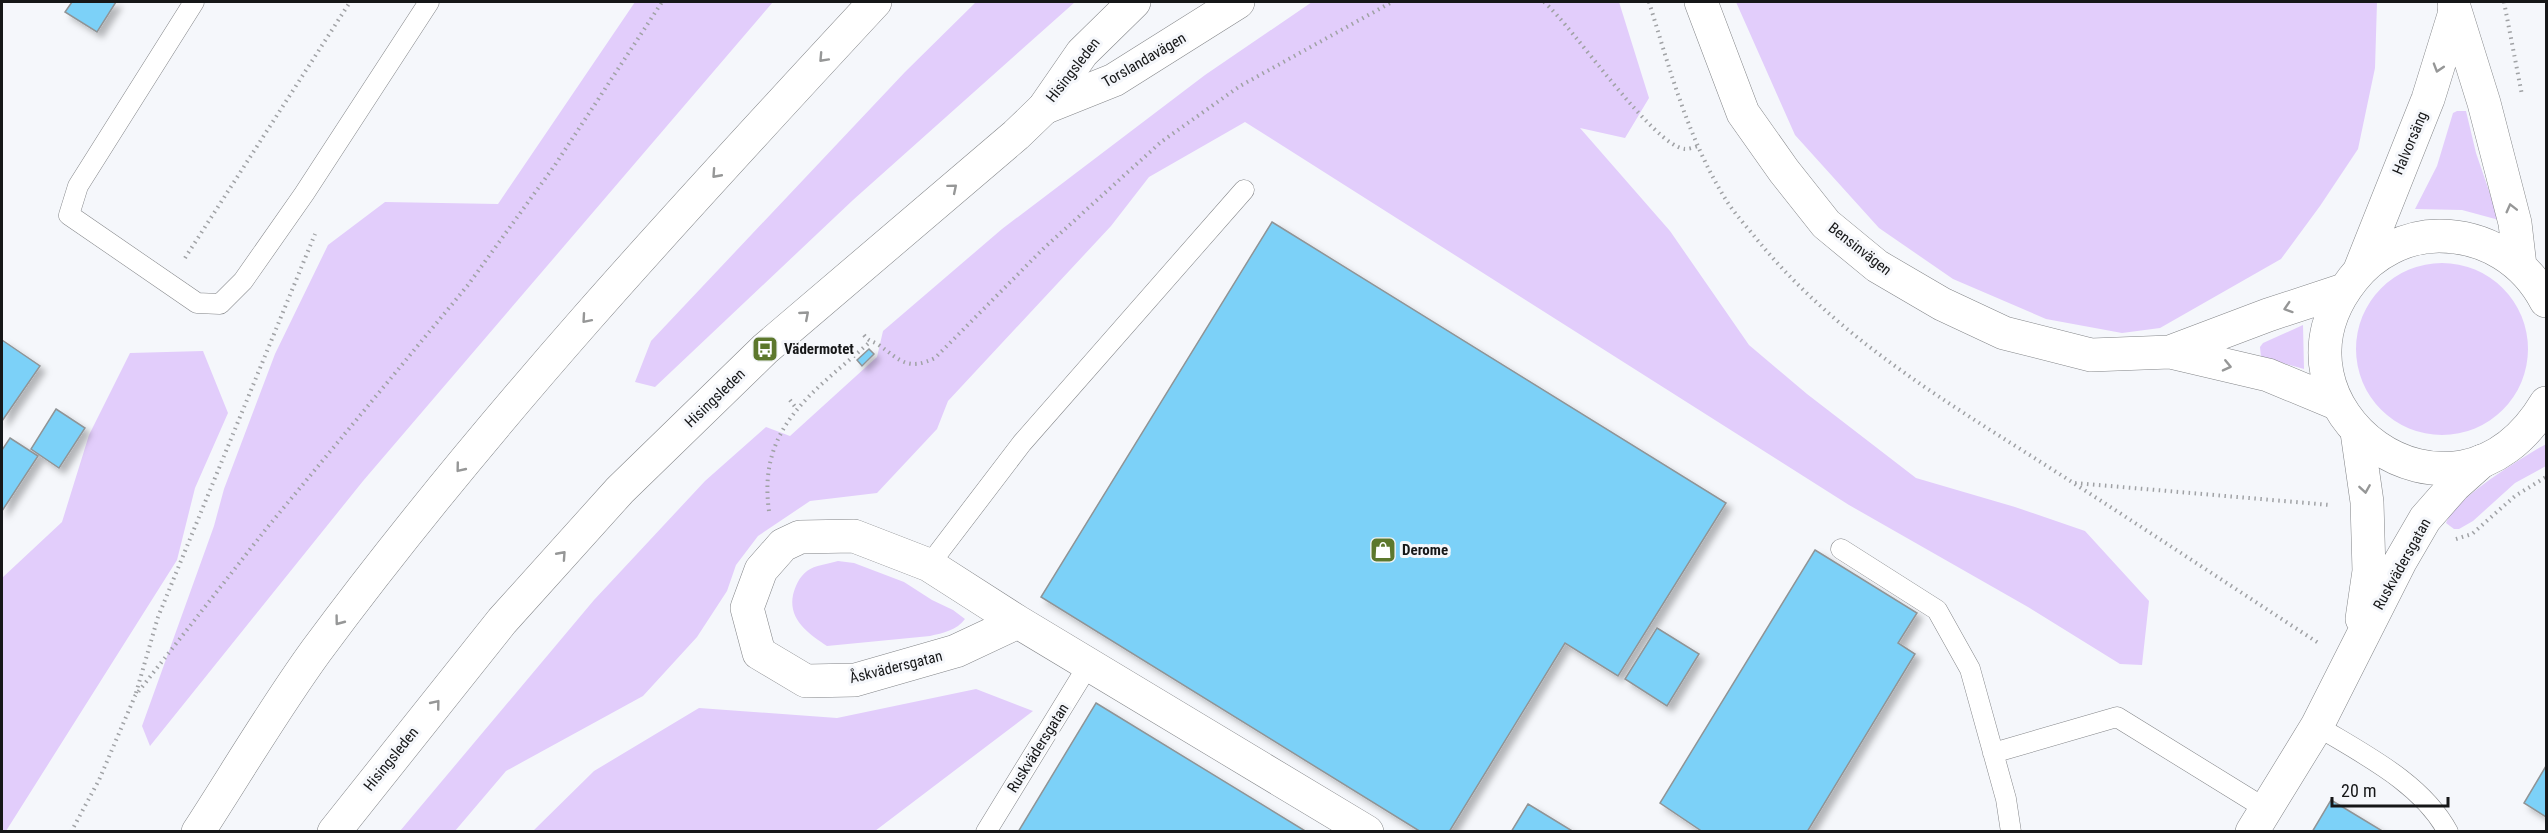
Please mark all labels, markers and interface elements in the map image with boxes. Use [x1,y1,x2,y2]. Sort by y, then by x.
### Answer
street label: Torslandavägen [1099,29,1189,91]
street label: Hisingsleden [1042,34,1104,106]
one-way arrow [819,51,830,62]
one-way arrow [2433,62,2445,73]
street label: Halvorsäng [2389,109,2431,177]
one-way arrow [712,167,723,178]
one-way arrow [946,184,957,195]
one-way arrow [2506,203,2519,213]
street label: Bensinvägen [1825,219,1895,279]
one-way arrow [2283,301,2294,313]
one-way arrow [798,311,809,322]
one-way arrow [582,312,593,323]
bus stop icon: Vädermotet [750,334,780,364]
place label: Vädermotet [784,340,854,358]
one-way arrow [2222,358,2232,371]
street label: Hisingsleden [681,365,749,431]
one-way arrow [456,461,467,472]
one-way arrow [2358,484,2371,494]
street label: Ruskvädersgatan [2369,515,2435,613]
shop icon: Derome [1368,535,1398,565]
place label: Derome [1402,541,1448,559]
one-way arrow [555,551,566,562]
one-way arrow [335,614,346,625]
street label: Åskvädersgatan [848,647,944,687]
one-way arrow [428,699,439,710]
street label: Ruskvädersgatan [1003,700,1073,796]
street label: Hisingsleden [360,724,422,794]
scale bar [2332,770,2448,808]
text: 20 m [2341,780,2376,801]

